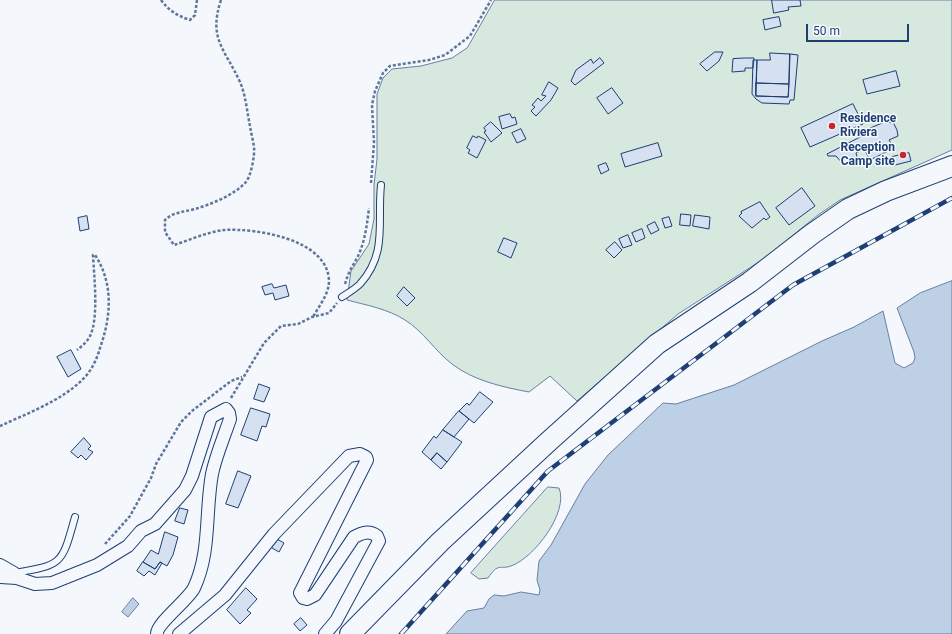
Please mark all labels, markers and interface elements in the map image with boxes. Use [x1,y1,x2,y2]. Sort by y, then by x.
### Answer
scale bar [808,16,911,42]
text: 50 m [813,24,840,38]
place label: Residence Riviera [840,112,896,140]
marker: Residence Riviera [827,121,837,131]
place label: Reception Camp site [841,141,895,169]
marker: Reception Camp site [898,150,908,160]

